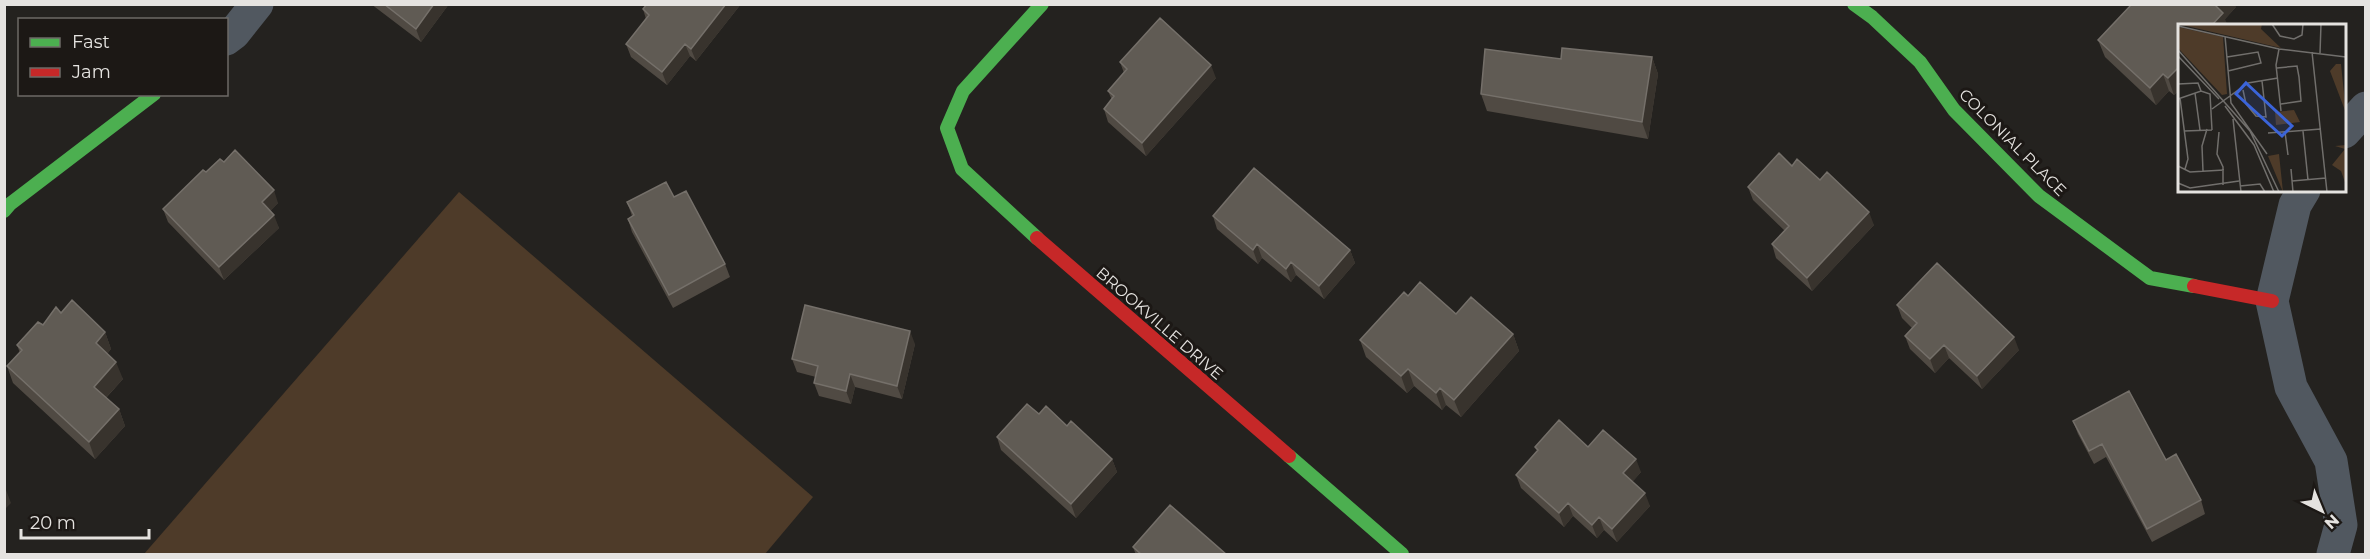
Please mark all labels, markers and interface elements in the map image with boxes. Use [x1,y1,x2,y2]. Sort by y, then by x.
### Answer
legend [18,18,228,96]
inset map [2178,24,2346,192]
text: Fast [72,31,110,53]
text: Jam [71,61,111,83]
street label: COLONIAL PLACE [1955,85,2070,200]
street label: BROOKVILLE DRIVE [1092,263,1227,384]
north arrow [2292,481,2352,541]
scale bar [21,502,148,540]
text: N [2321,510,2343,533]
text: 20 m [30,512,76,534]

